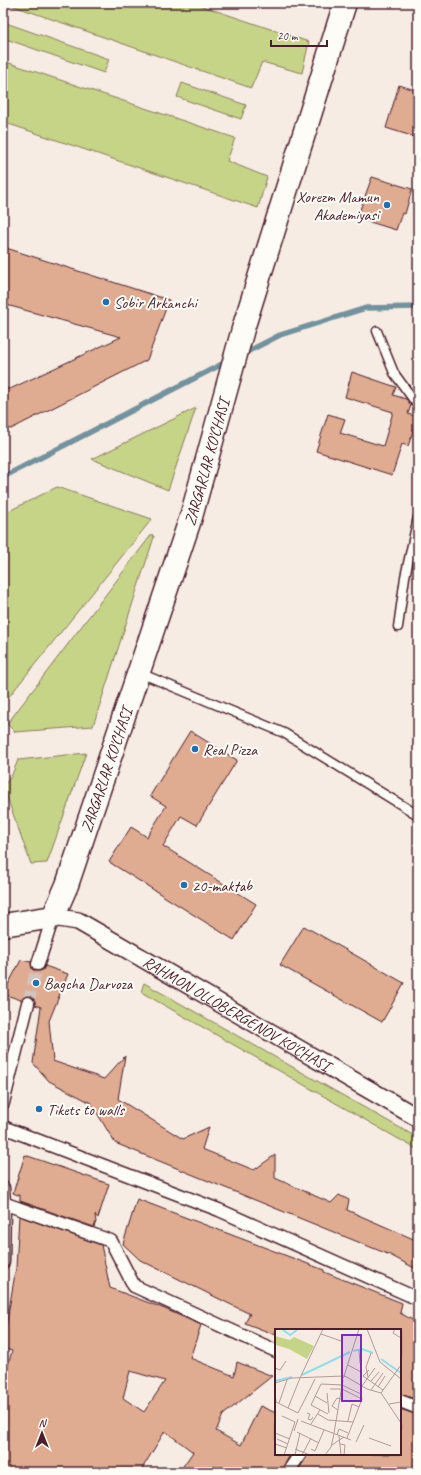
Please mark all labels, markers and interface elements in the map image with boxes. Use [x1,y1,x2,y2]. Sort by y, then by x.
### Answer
scale bar [271,22,327,48]
text: 20 m [277,28,299,44]
place label: Xorezm Mamun Akademiyasi [296,187,381,225]
marker: Xorezm Mamun Akademiyasi [382,200,392,210]
place label: Sobir Arkanchi [114,293,199,313]
marker: Sobir Arkanchi [101,297,111,307]
street label: ZARGARLAR KO'CHASI [180,393,235,528]
street label: ZARGARLAR KO'CHASI [76,702,138,835]
place label: Real Pizza [203,740,258,760]
marker: Real Pizza [190,744,200,754]
place label: 20-maktab [192,876,253,896]
marker: 20-maktab [179,880,189,890]
street label: RAHMON OLLOBERGENOV KO'CHASI [139,952,337,1078]
place label: Bagcha Darvoza [44,974,134,994]
marker: Bagcha Darvoza [31,978,41,988]
place label: Tikets to walls [47,1100,125,1120]
marker: Tikets to walls [34,1104,44,1114]
inset map [275,1329,401,1455]
north arrow [22,1413,62,1453]
text: N [39,1416,48,1430]

